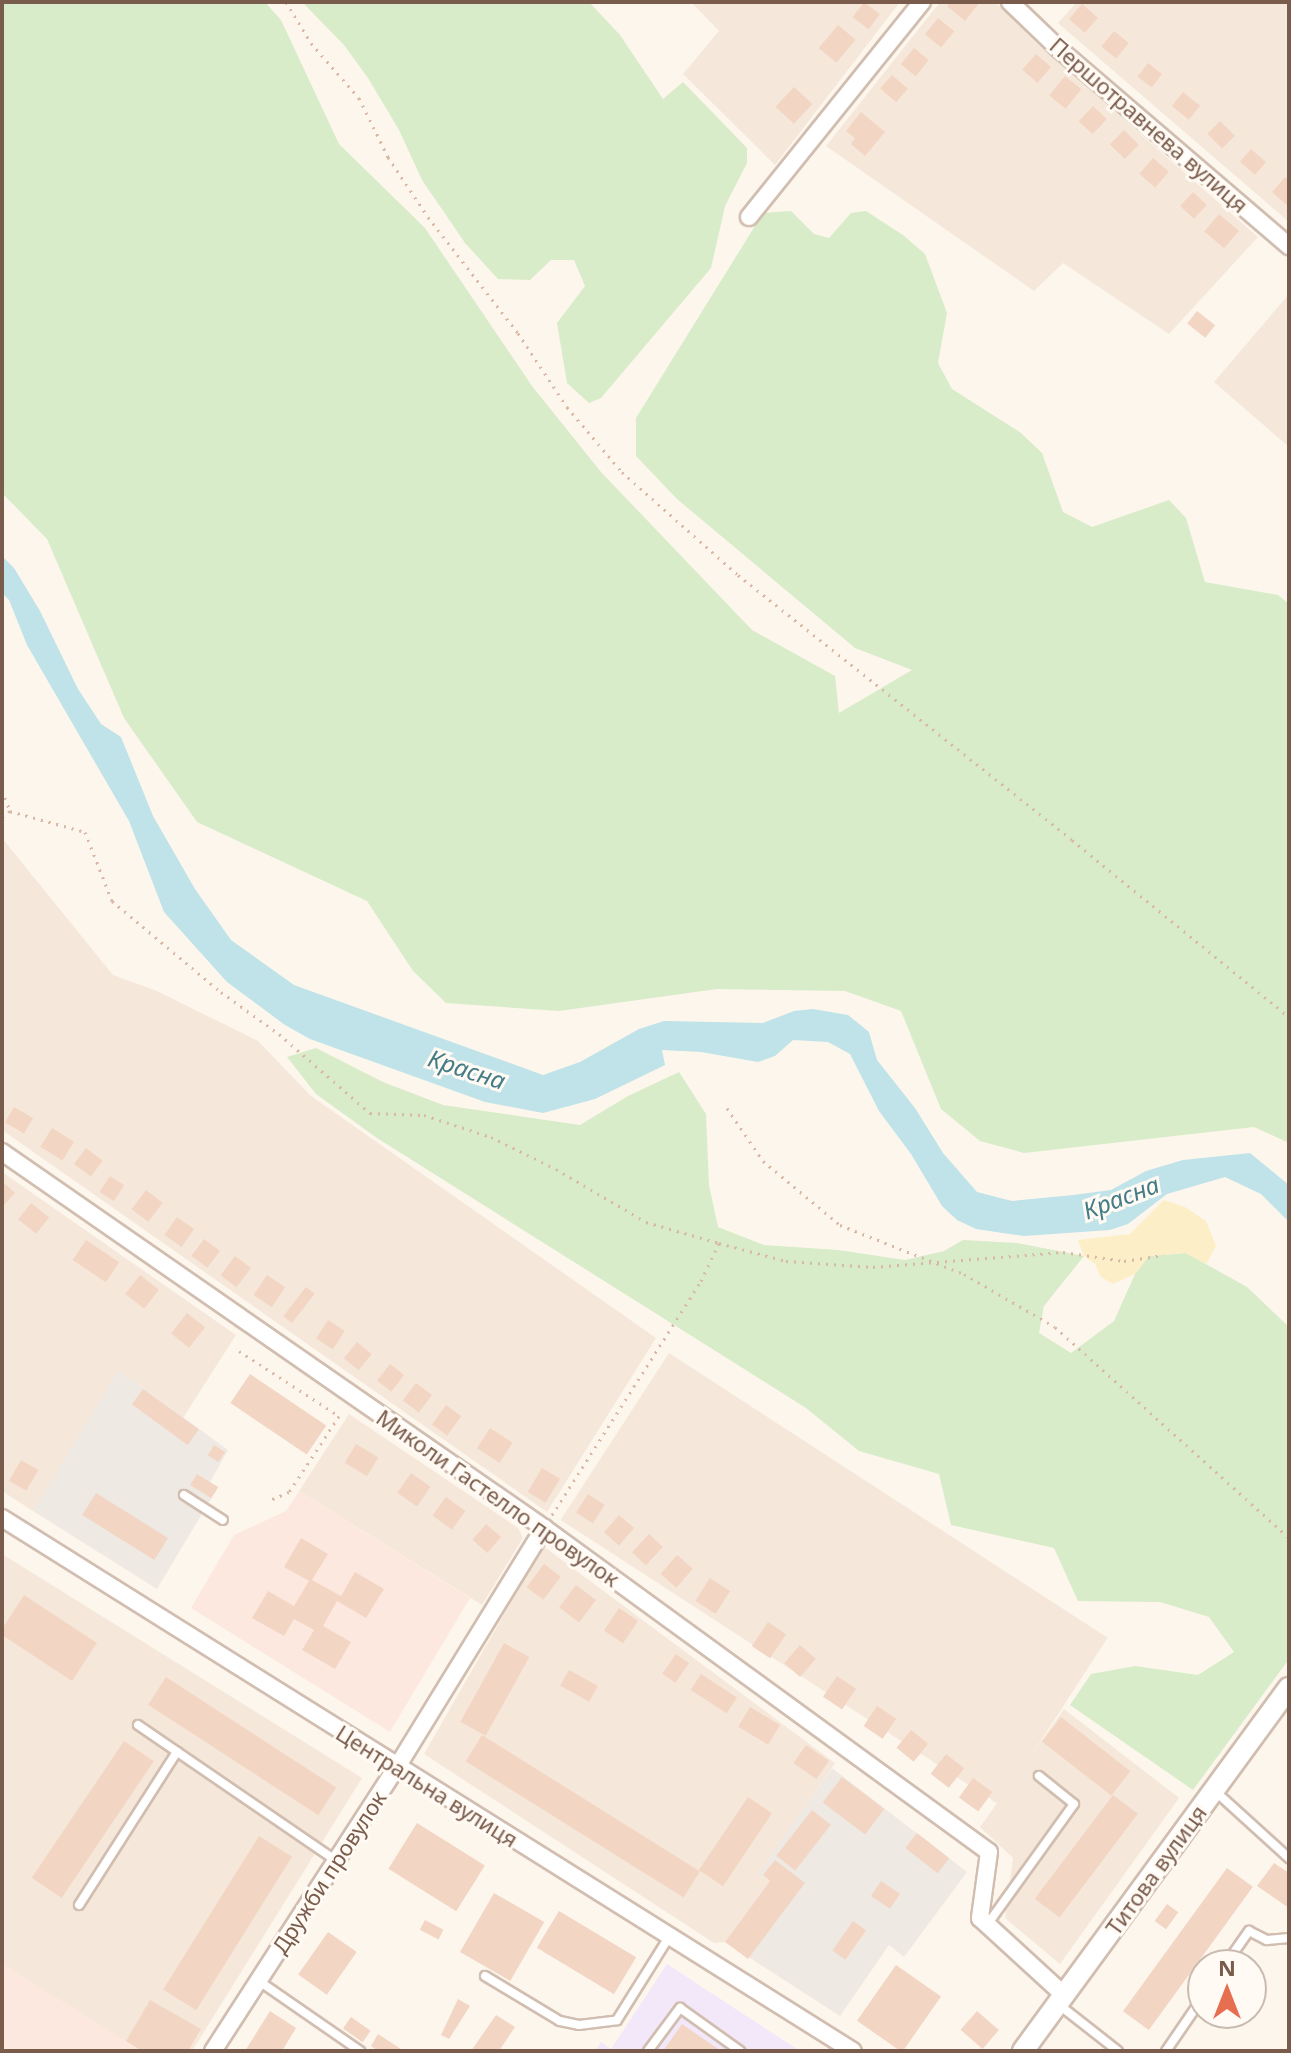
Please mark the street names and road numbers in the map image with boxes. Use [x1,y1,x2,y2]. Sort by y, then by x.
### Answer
street label: Першотравнева вулиця [1045,32,1253,218]
street label: Миколи Гастелло провулок [372,1404,624,1592]
street label: Центральна вулиця [331,1719,523,1853]
street label: Дружби провулок [266,1786,392,1958]
street label: Титова вулиця [1100,1800,1212,1940]

